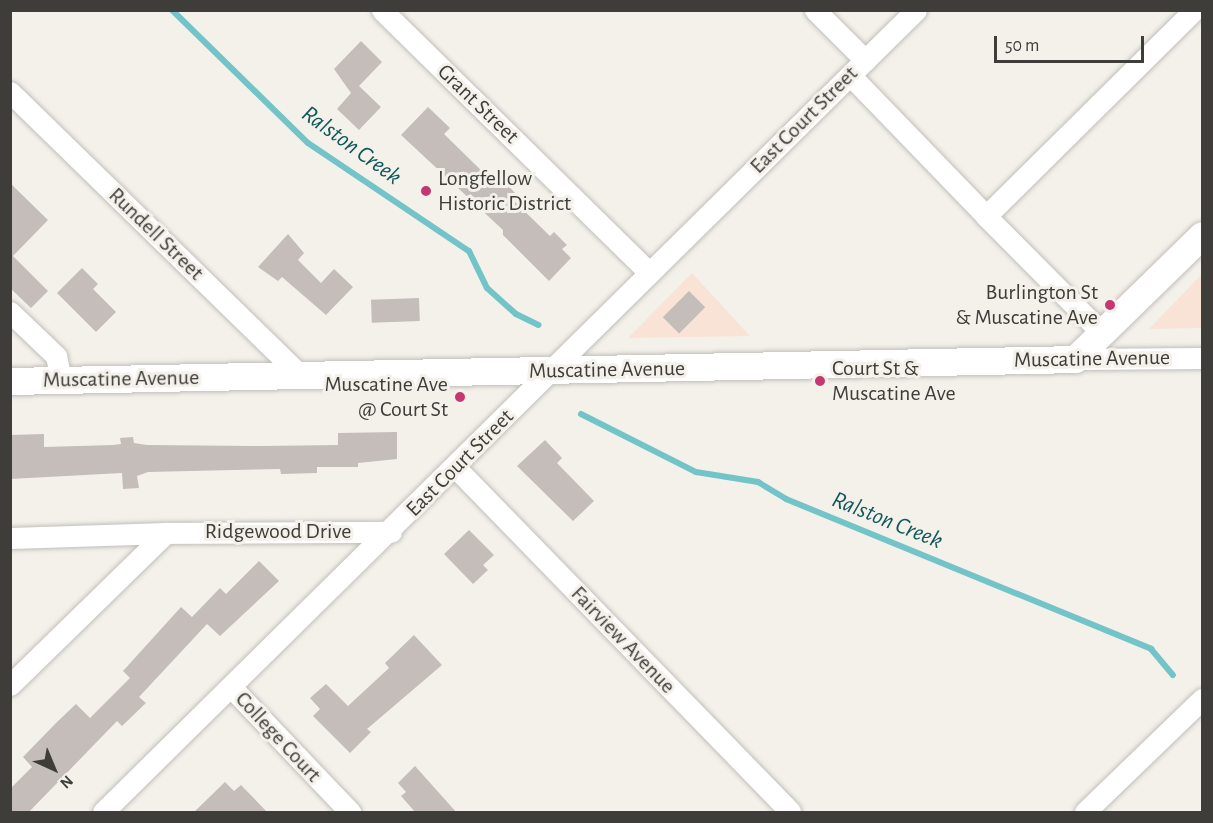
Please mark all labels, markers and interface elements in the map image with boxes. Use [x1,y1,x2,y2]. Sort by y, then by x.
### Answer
scale bar [997,24,1147,62]
text: 50 m [1005,37,1039,55]
street label: Grant Street [432,59,524,149]
street label: East Court Street [745,61,863,179]
water label: Ralston Creek [295,100,407,192]
place label: Longfellow Historic District [438,165,571,216]
street label: Rundell Street [103,182,209,286]
marker: Longfellow Historic District [419,184,433,198]
place label: Burlington St & Muscatine Ave [956,279,1098,330]
marker: Burlington St & Muscatine Ave [1103,298,1117,312]
street label: Muscatine Avenue [1014,344,1170,374]
street label: Muscatine Avenue [529,355,685,385]
place label: Court St & Muscatine Ave [832,355,956,406]
street label: Muscatine Avenue [43,364,199,394]
place label: Muscatine Ave @ Court St [324,371,448,422]
marker: Court St & Muscatine Ave [813,374,827,388]
marker: Muscatine Ave @ Court St [453,390,467,404]
street label: East Court Street [401,404,519,522]
water label: Ralston Creek [828,486,946,556]
street label: Ridgewood Drive [205,519,351,545]
street label: Fairview Avenue [565,581,681,699]
street label: College Court [229,686,327,788]
north arrow [24,739,84,799]
text: N [57,772,76,792]

